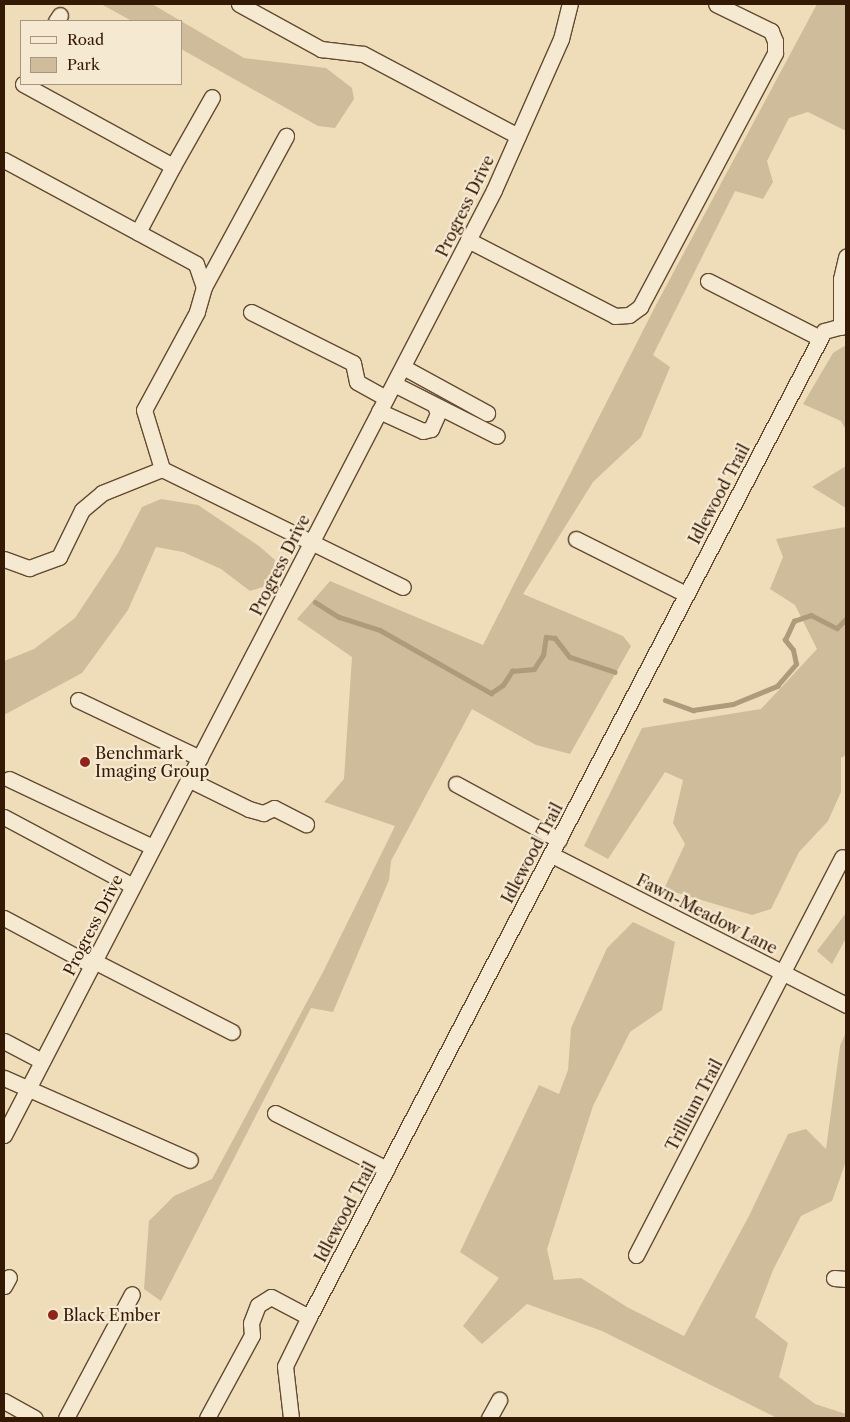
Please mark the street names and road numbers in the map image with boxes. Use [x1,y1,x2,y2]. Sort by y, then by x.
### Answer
street label: Progress Drive [432,152,498,260]
street label: Idlewood Trail [684,440,754,548]
street label: Progress Drive [246,511,314,619]
street label: Idlewood Trail [497,799,567,907]
street label: Fawn-Meadow Lane [633,870,781,958]
street label: Progress Drive [59,871,127,979]
street label: Trillium Trail [662,1056,726,1154]
street label: Idlewood Trail [310,1158,380,1266]

